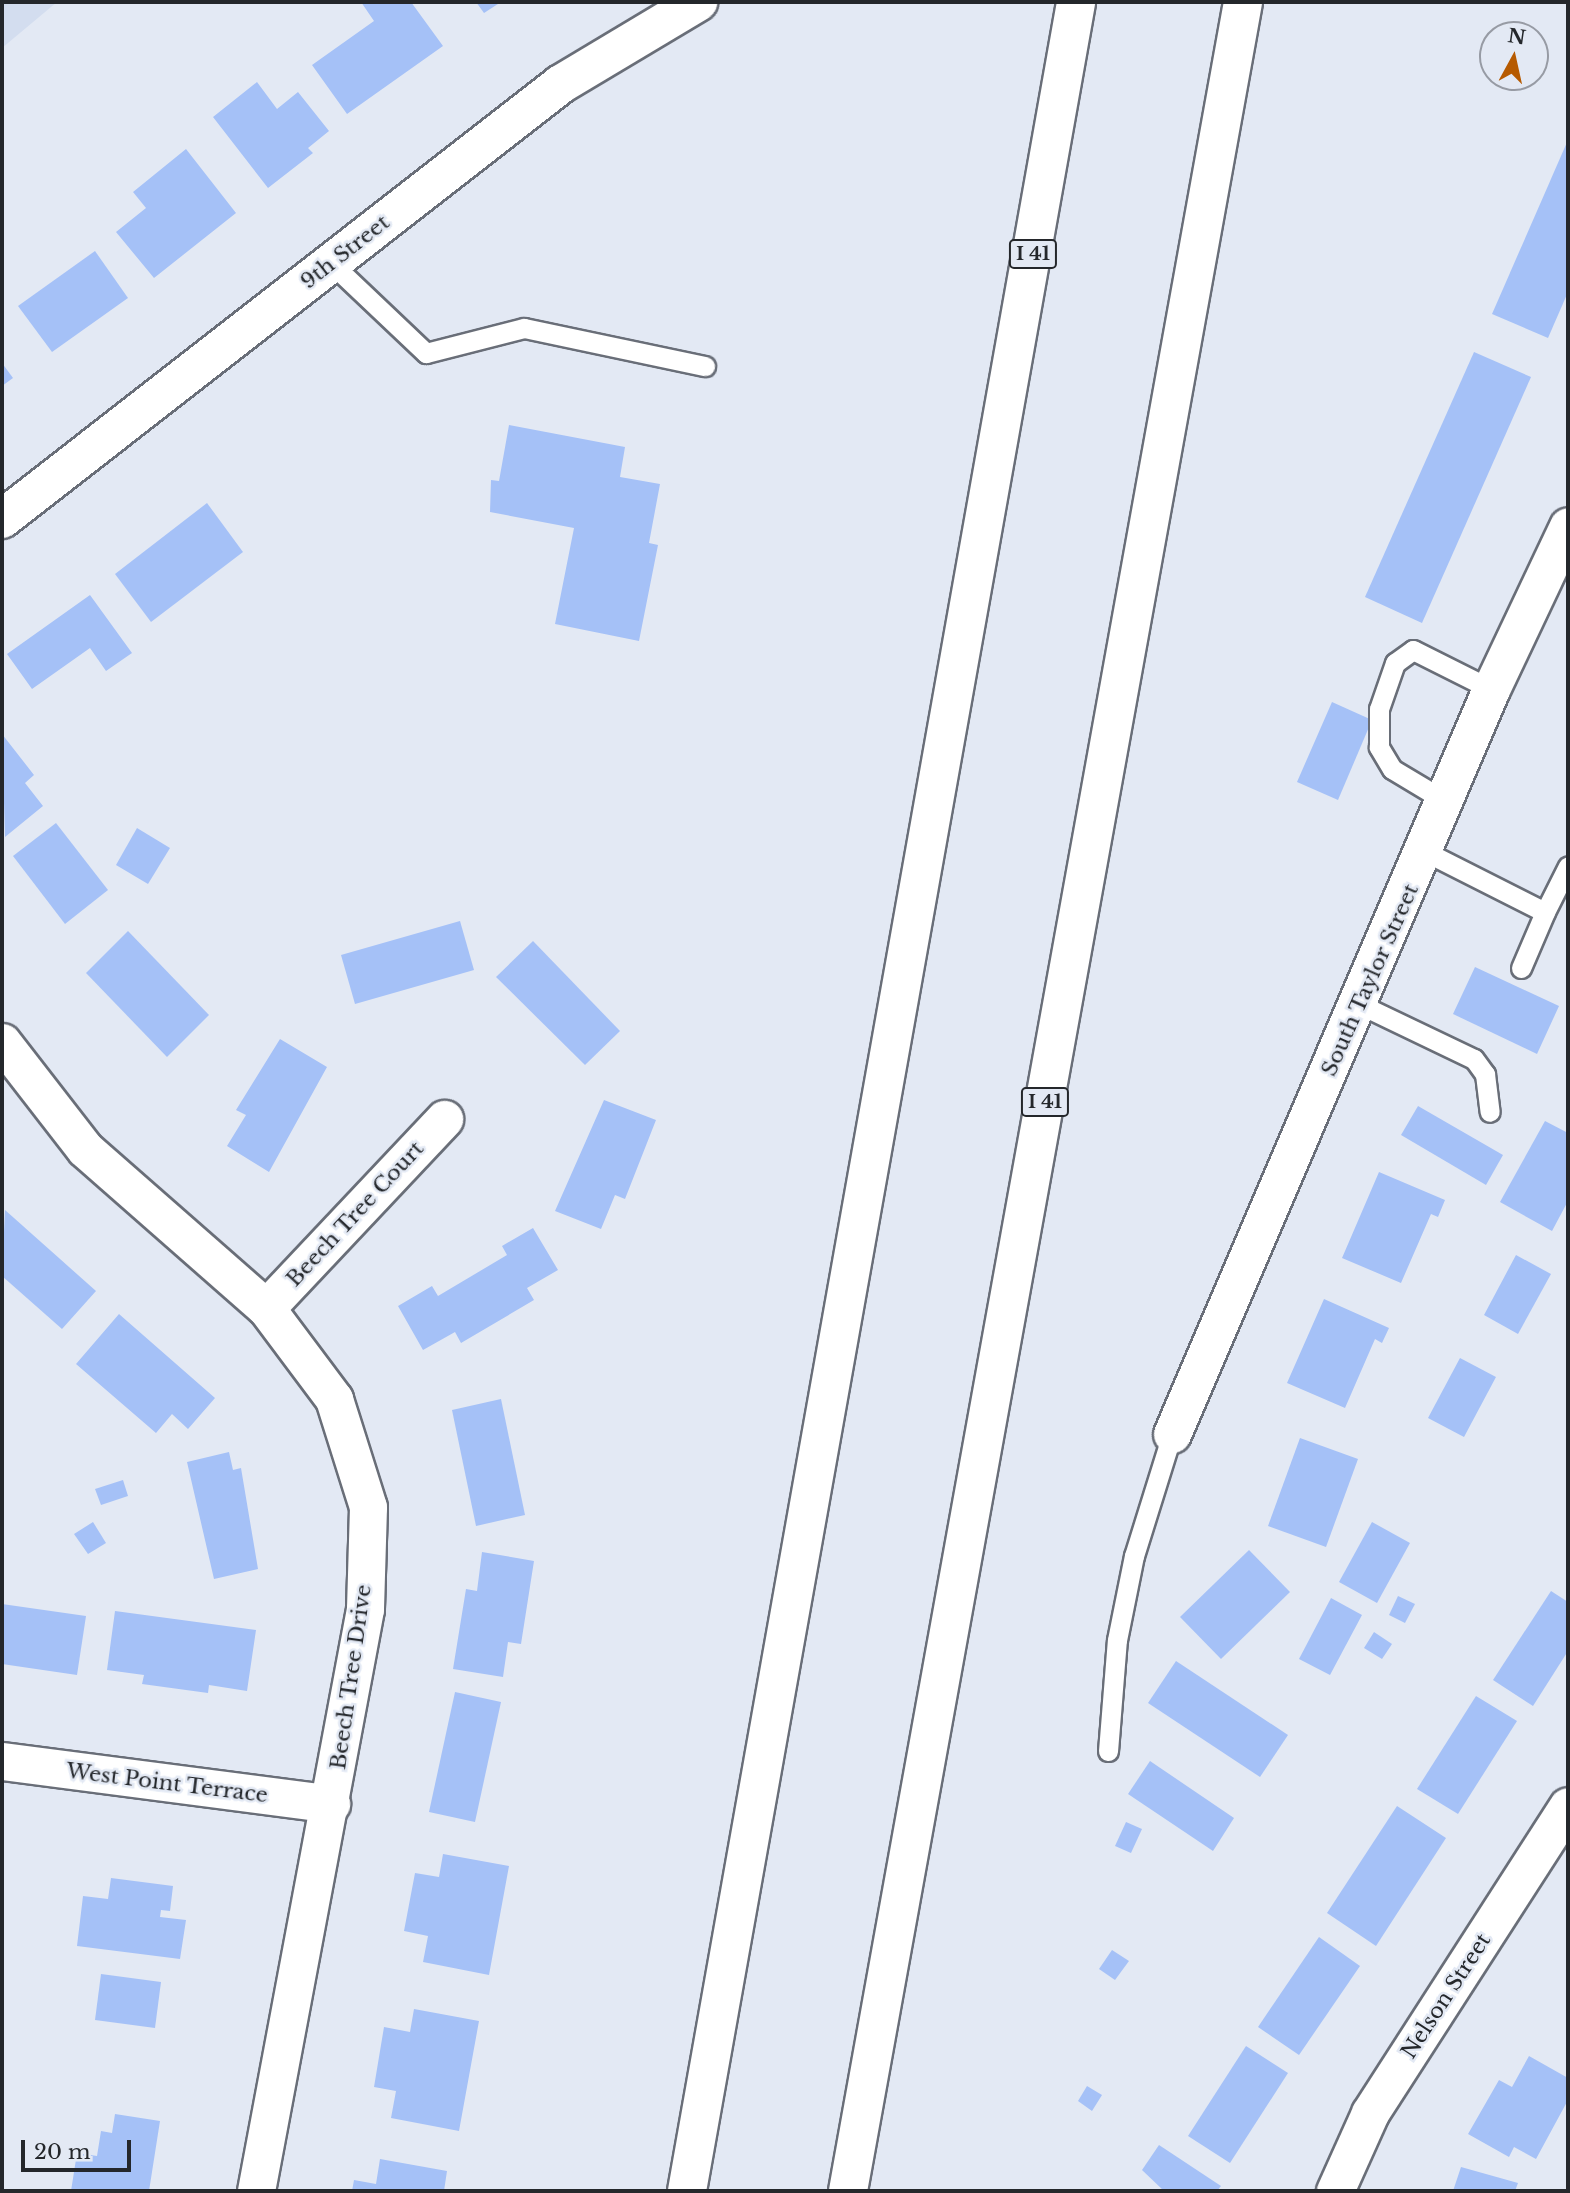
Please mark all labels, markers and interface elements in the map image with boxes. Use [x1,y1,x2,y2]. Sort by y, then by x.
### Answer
north arrow [1479,21,1549,91]
text: N [1506,24,1527,49]
street label: 9th Street [296,210,394,294]
road number: I 41 [1009,238,1058,270]
street label: South Taylor Street [1316,880,1424,1080]
road number: I 41 [1020,1086,1070,1118]
street label: Beech Tree Court [281,1136,429,1292]
street label: Beech Tree Drive [325,1583,377,1771]
street label: West Point Terrace [65,1758,269,1808]
street label: Nelson Street [1396,1929,1496,2063]
scale bar [24,2126,135,2170]
text: 20 m [34,2139,91,2165]

